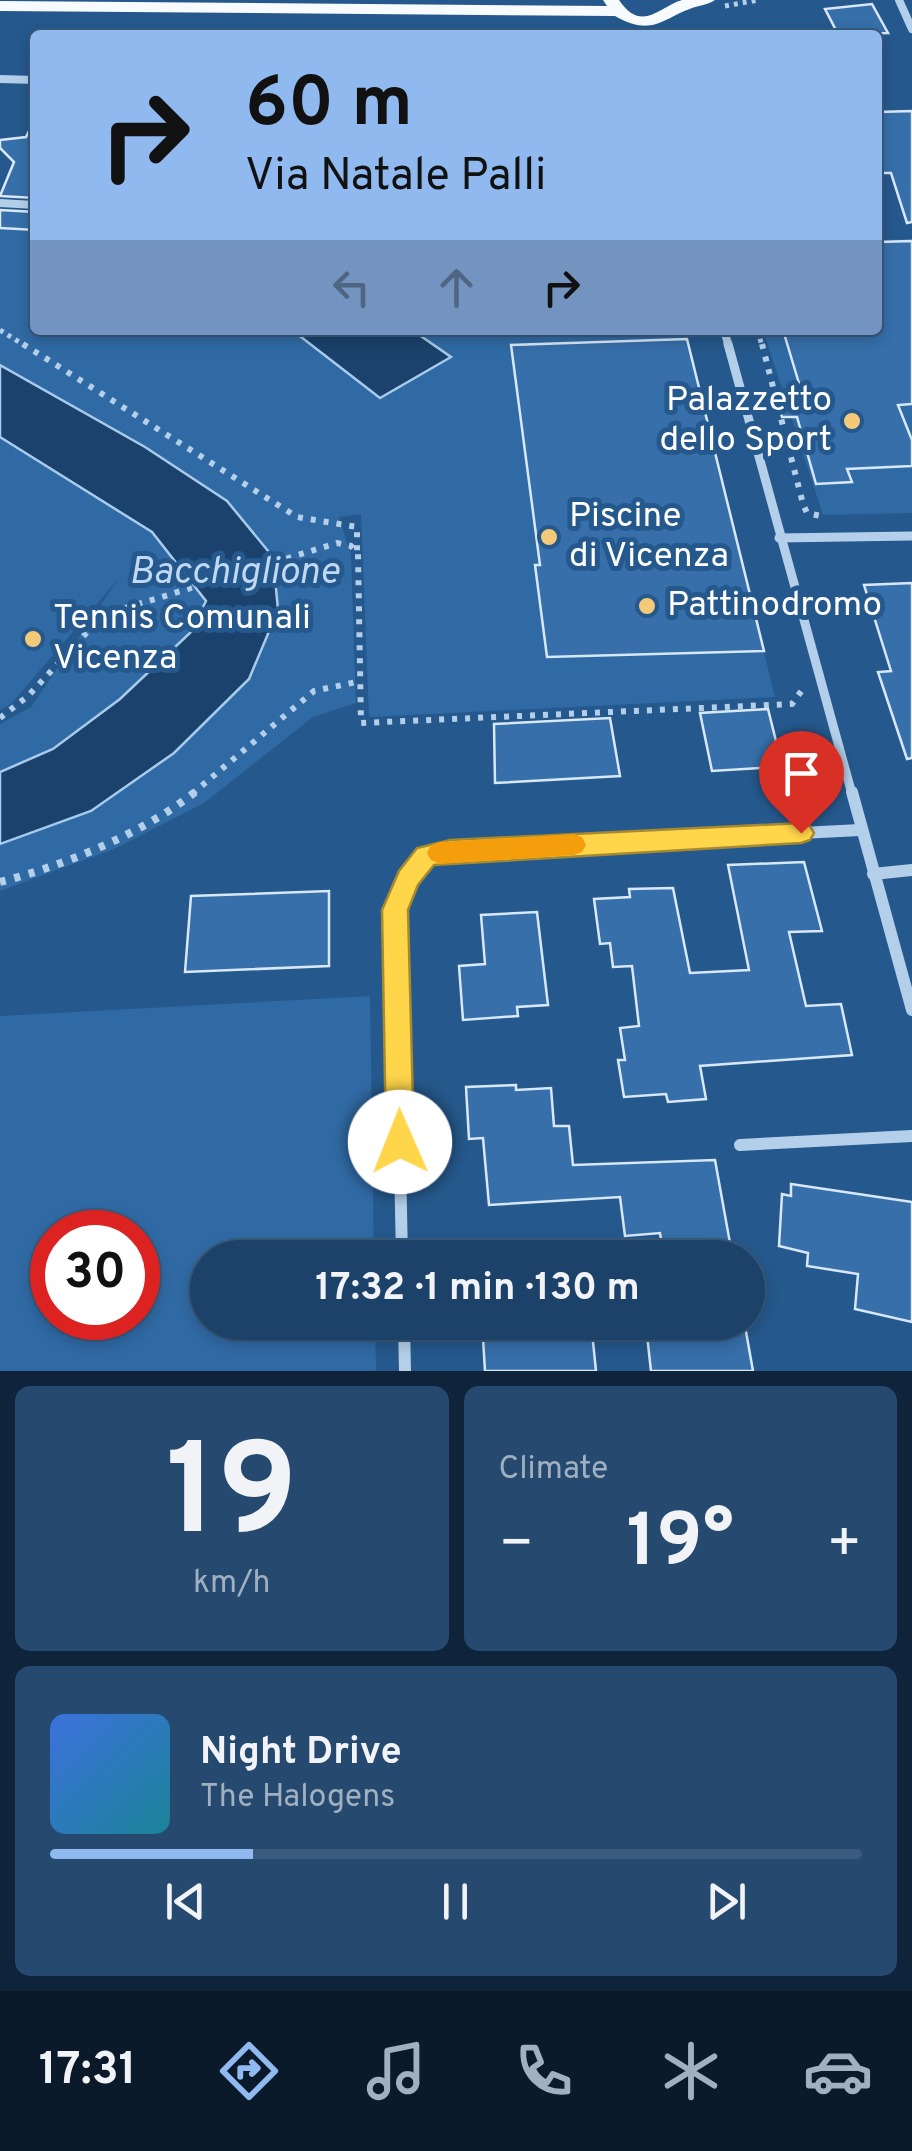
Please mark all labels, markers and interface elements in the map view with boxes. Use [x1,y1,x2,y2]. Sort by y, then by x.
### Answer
text: 60 m [245,62,413,151]
icon: right [80,70,210,200]
text: Via Natale Palli [245,149,546,206]
icon: left [324,260,379,315]
icon: ahead [429,260,484,315]
icon: right [534,260,589,315]
place label: Palazzetto dello Sport [659,379,832,463]
marker: Palazzetto dello Sport [841,410,863,432]
place label: Piscine di Vicenza [569,495,729,579]
marker: Piscine di Vicenza [538,526,560,548]
water label: Bacchiglione [129,549,339,598]
place label: Pattinodromo [667,584,882,628]
marker: Pattinodromo [636,595,658,617]
place label: Tennis Comunali Vicenza [53,597,311,681]
marker: Tennis Comunali Vicenza [22,628,44,650]
pin [759,731,844,834]
icon: arrive [774,746,829,801]
position arrow [348,1090,452,1194]
speed limit sign: 30 [30,1210,160,1340]
text: 17:32 · 1 min · 130 m [315,1265,640,1314]
text: 19 [166,1416,298,1581]
text: Climate [499,1450,608,1490]
text: 19° [627,1498,734,1593]
text: − [499,1511,534,1581]
text: + [827,1511,862,1581]
text: km/h [193,1564,271,1604]
text: Night Drive [200,1729,402,1778]
text: The Halogens [200,1778,395,1818]
icon: previous [158,1874,213,1929]
icon: pause [428,1874,483,1929]
icon: next [699,1874,754,1929]
icon: directions [214,2036,284,2106]
icon: music [361,2036,431,2106]
icon: phone [509,2036,579,2106]
icon: climate [656,2036,726,2106]
icon: car [803,2036,873,2106]
text: 17:31 [39,2043,137,2100]

